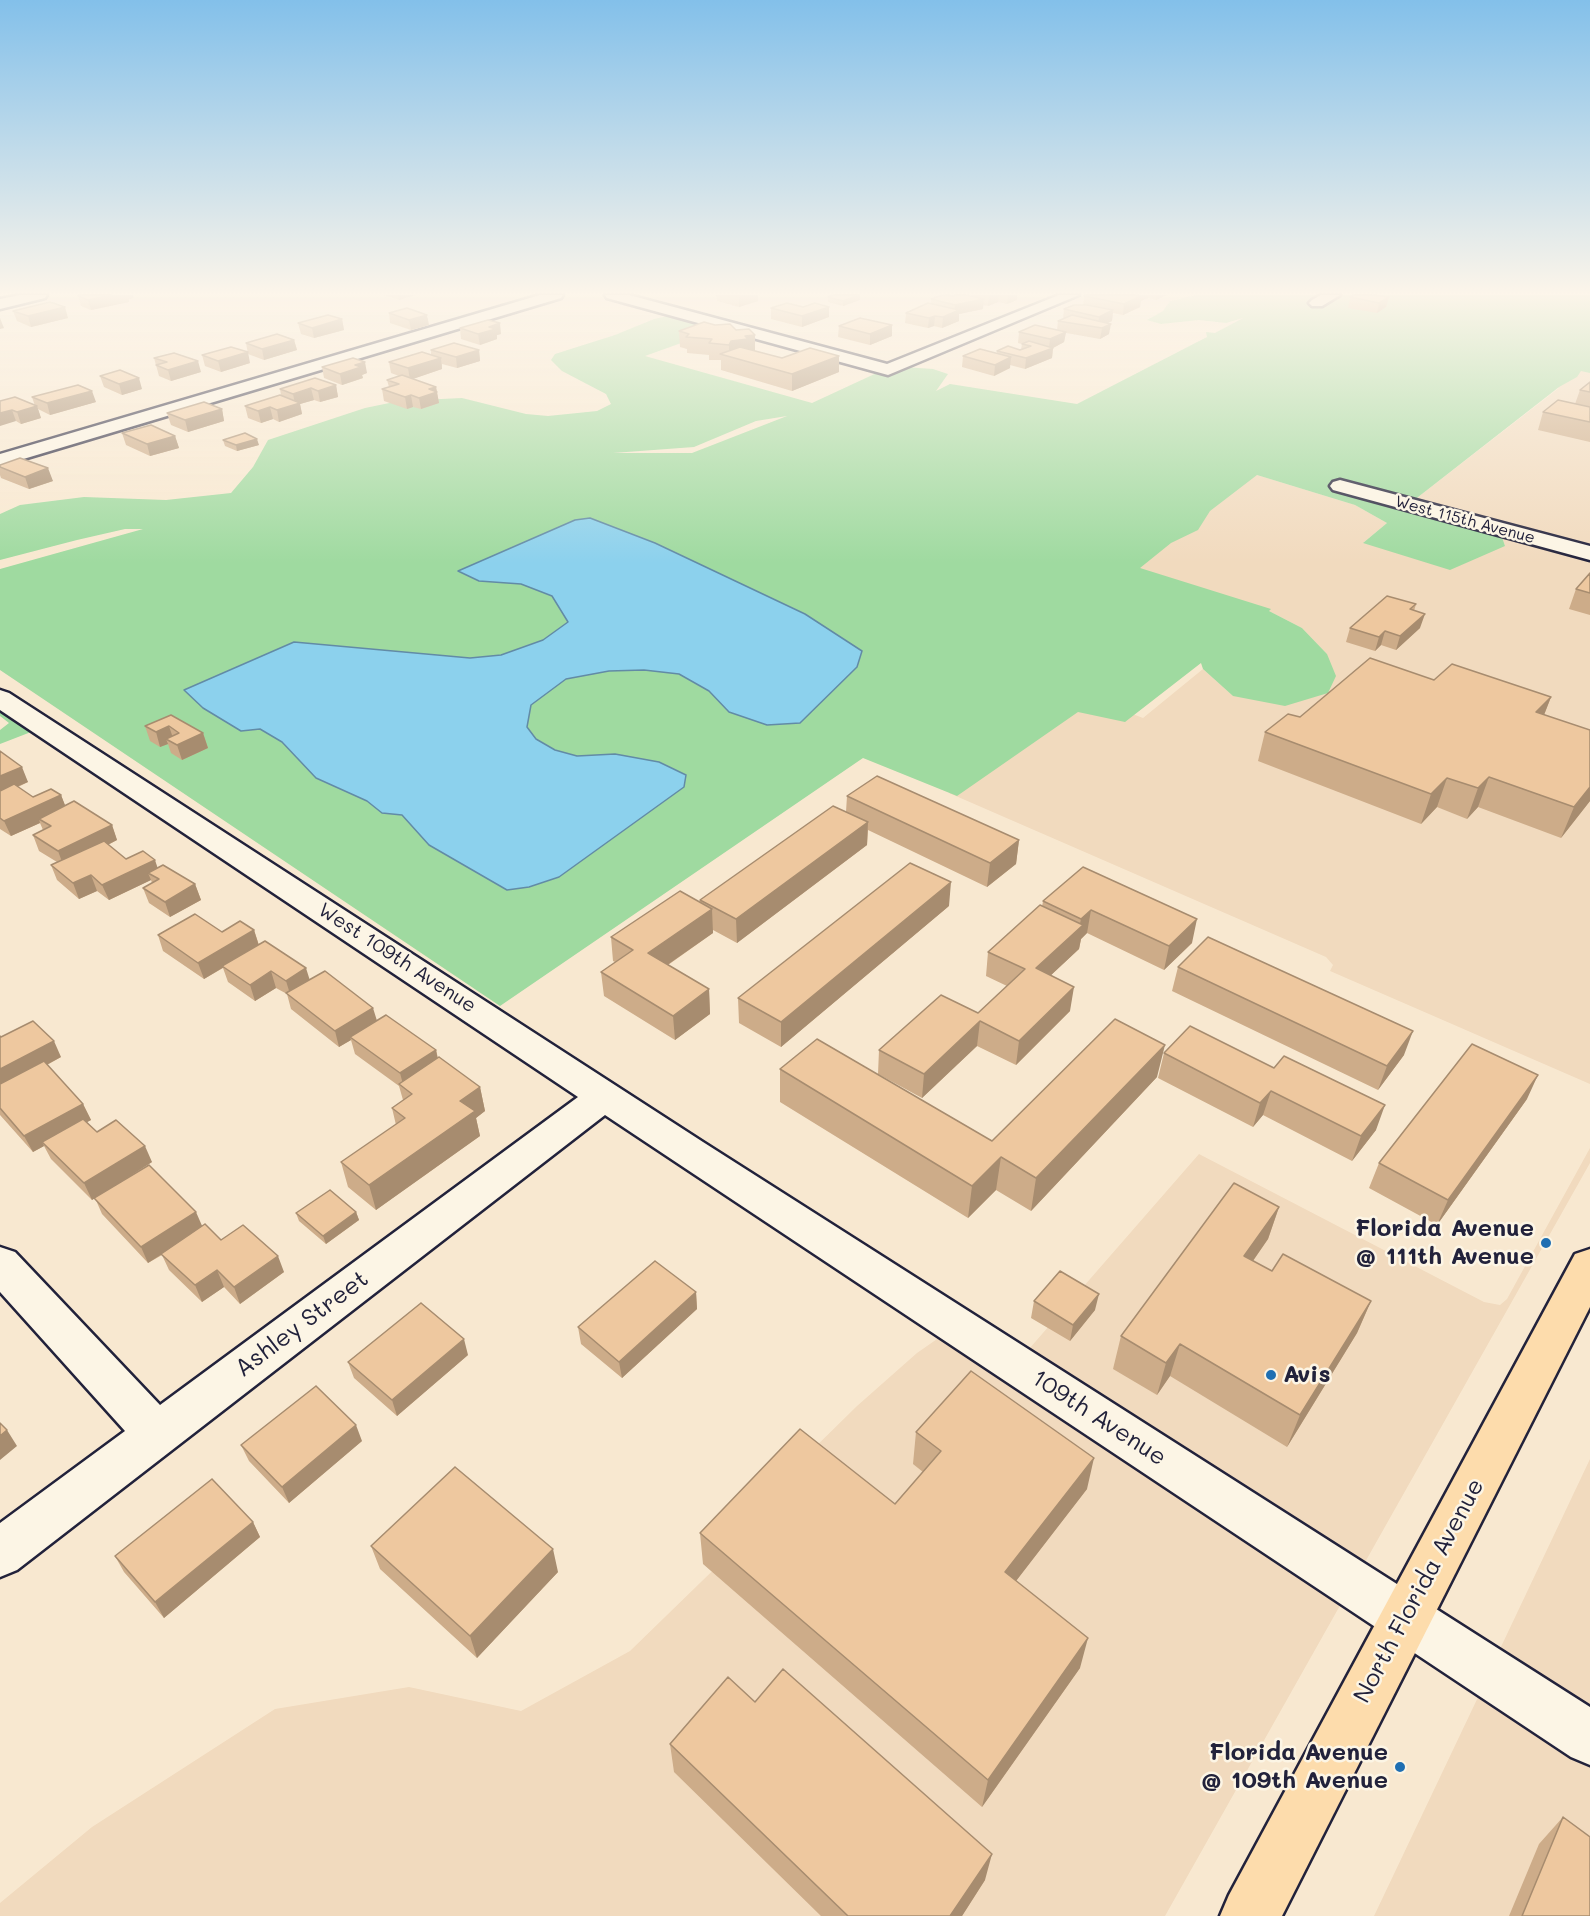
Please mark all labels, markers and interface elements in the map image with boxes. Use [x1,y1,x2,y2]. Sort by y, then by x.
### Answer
street label: West 115th Avenue [1393,492,1537,548]
street label: West 109th Avenue [313,898,481,1018]
place label: Florida Avenue @ 111th Avenue [1355,1215,1534,1271]
marker: Florida Avenue @ 111th Avenue [1539,1236,1553,1250]
street label: Ashley Street [230,1265,374,1383]
place label: Avis [1283,1361,1331,1389]
street label: 109th Avenue [1026,1364,1172,1472]
marker: Avis [1264,1368,1278,1382]
street label: North Florida Avenue [1348,1474,1490,1708]
place label: Florida Avenue @ 109th Avenue [1200,1739,1388,1795]
marker: Florida Avenue @ 109th Avenue [1393,1760,1407,1774]

